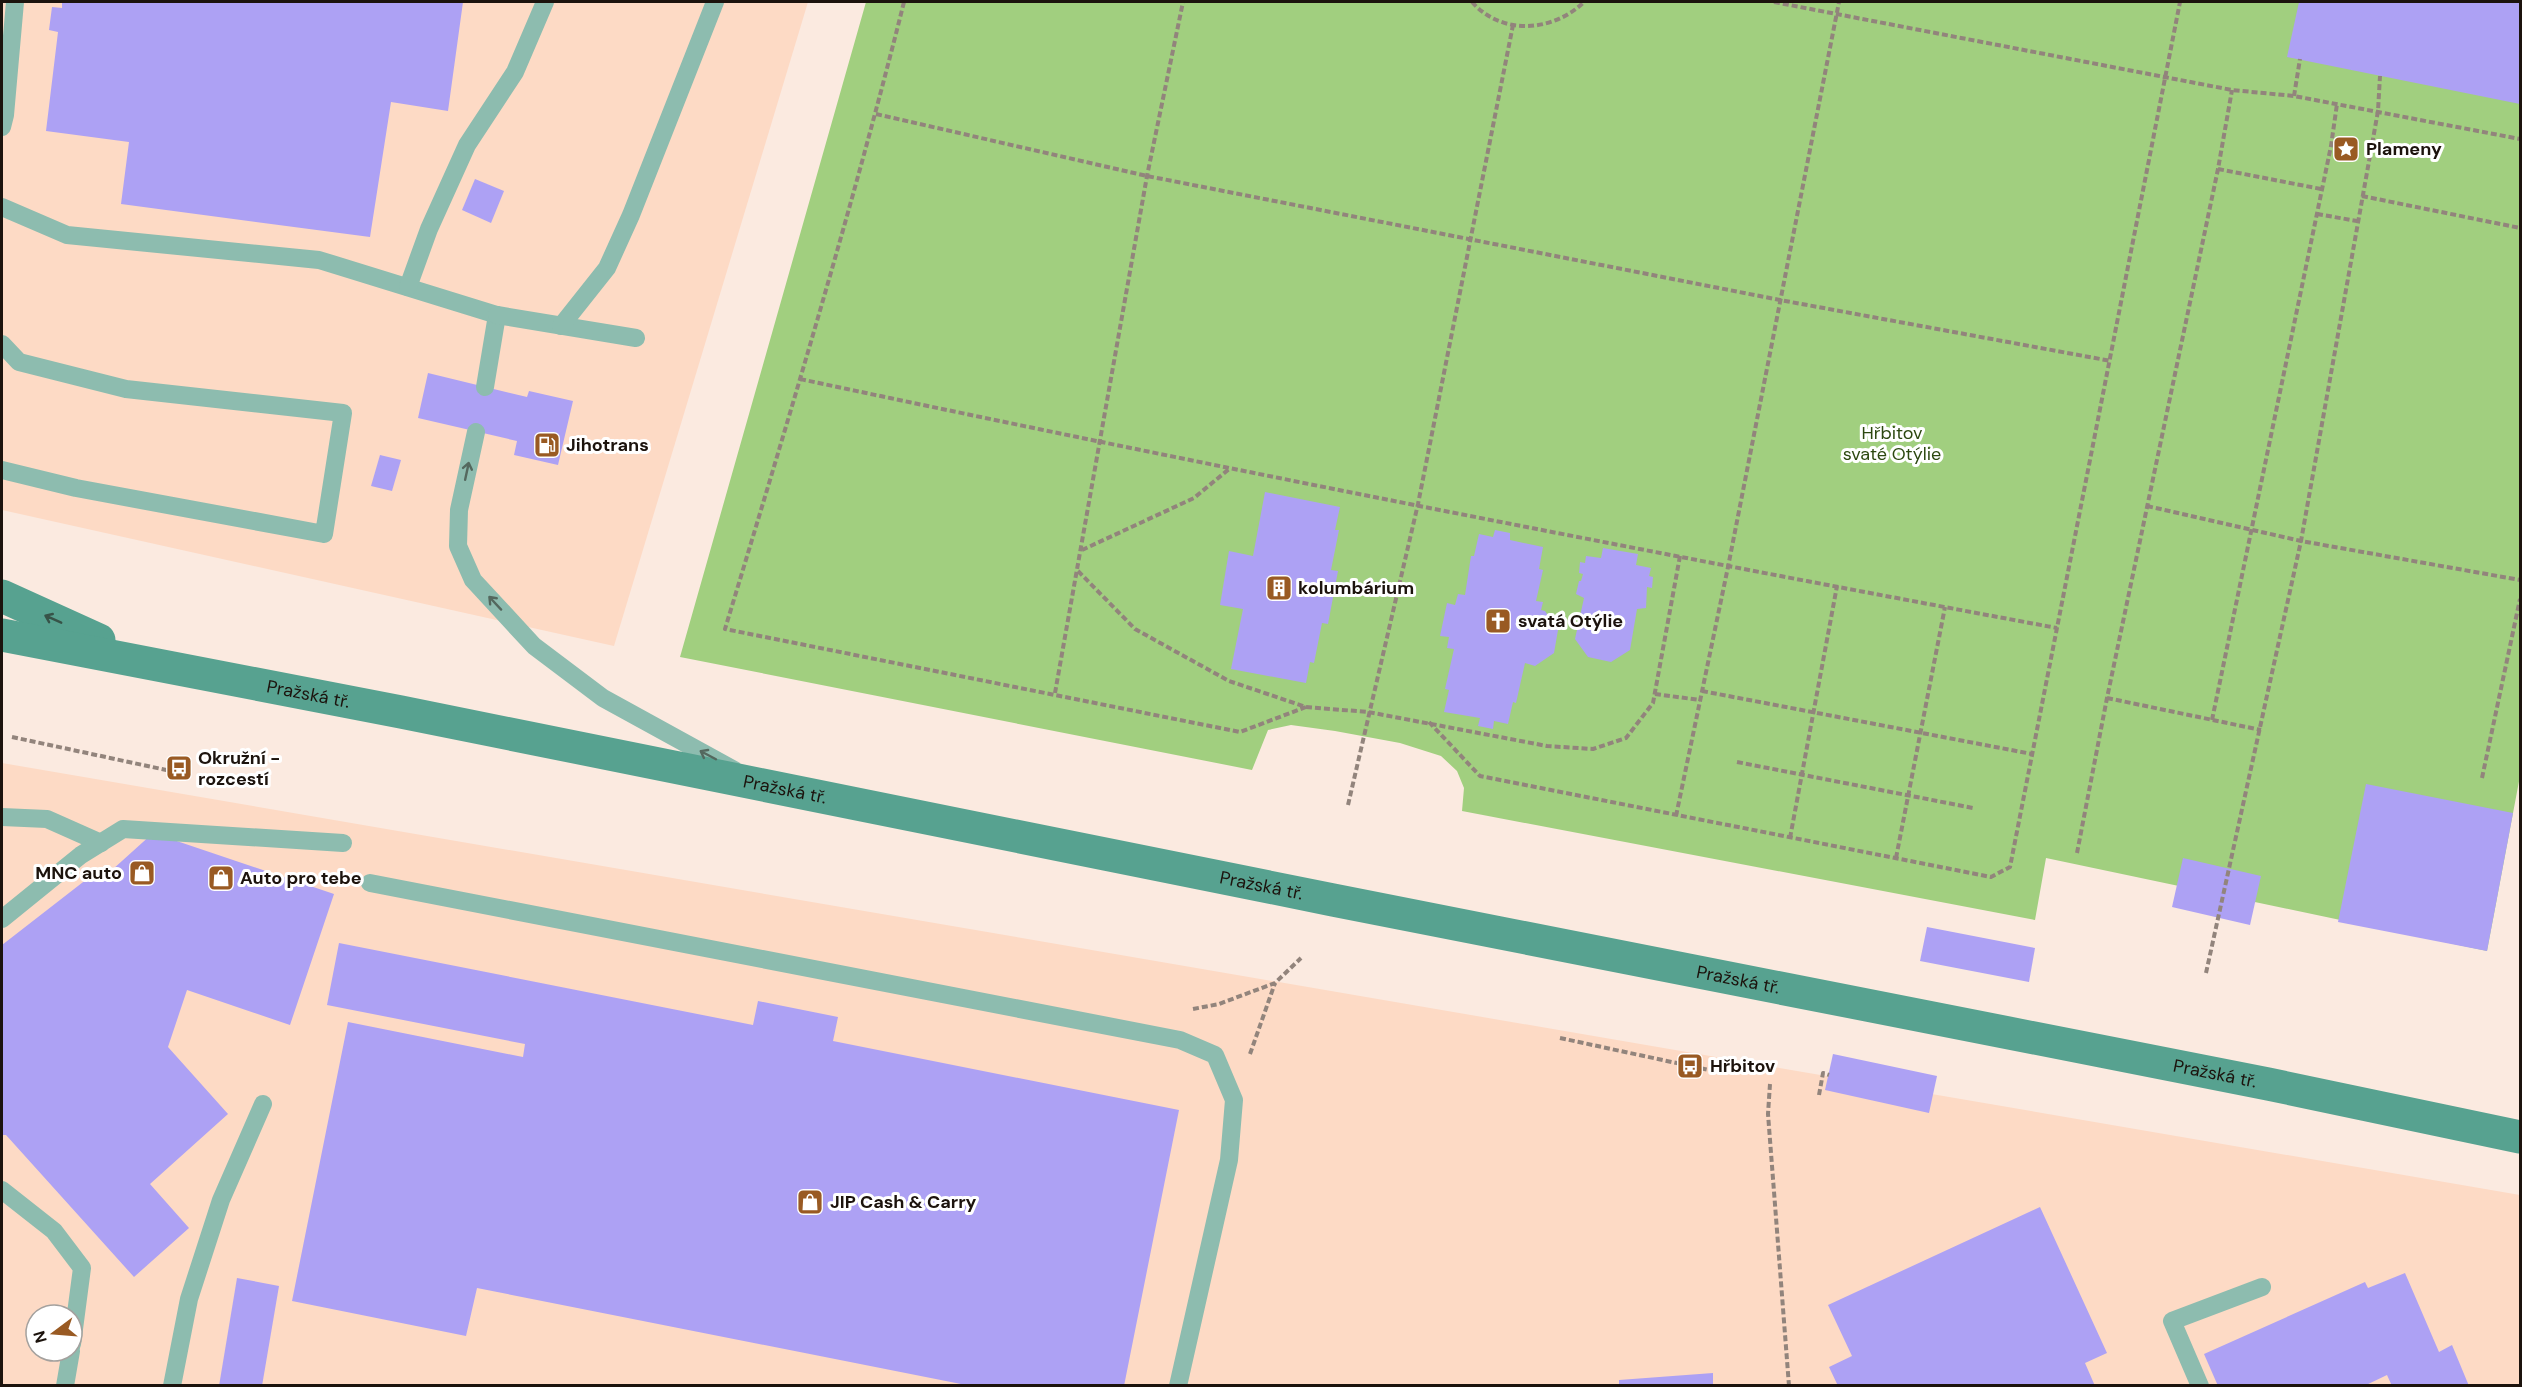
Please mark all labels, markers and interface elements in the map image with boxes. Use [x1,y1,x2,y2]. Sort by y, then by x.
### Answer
place icon: Plameny [2331,134,2361,164]
place label: Plameny [2366,137,2442,161]
park label: Hřbitov svaté Otýlie [1843,421,1941,466]
fuel station icon: Jihotrans [532,430,562,460]
place label: Jihotrans [566,433,649,457]
one-way arrow [462,462,473,481]
building icon: kolumbárium [1264,573,1294,603]
place label: kolumbárium [1298,576,1414,600]
one-way arrow [488,596,502,611]
church icon: svatá Otýlie [1483,606,1513,636]
place label: svatá Otýlie [1518,609,1623,633]
one-way arrow [44,613,63,624]
street label: Pražská tř. [265,674,352,714]
place label: Okružní - rozcestí [198,746,280,791]
one-way arrow [700,749,717,761]
bus stop icon: Okružní - rozcestí [164,753,194,783]
street label: Pražská tř. [741,769,829,810]
shop icon: MNC auto [127,858,157,888]
place label: MNC auto [35,861,122,885]
shop icon: Auto pro tebe [206,863,236,893]
street label: Pražská tř. [1218,865,1305,906]
place label: Auto pro tebe [240,866,362,890]
street label: Pražská tř. [1694,960,1782,1000]
bus stop icon: Hřbitov [1675,1051,1705,1081]
place label: Hřbitov [1710,1054,1775,1078]
street label: Pražská tř. [2171,1054,2259,1093]
shop icon: JIP Cash & Carry [795,1187,825,1217]
place label: JIP Cash & Carry [830,1190,977,1214]
north arrow [24,1303,84,1363]
text: N [28,1328,52,1346]

